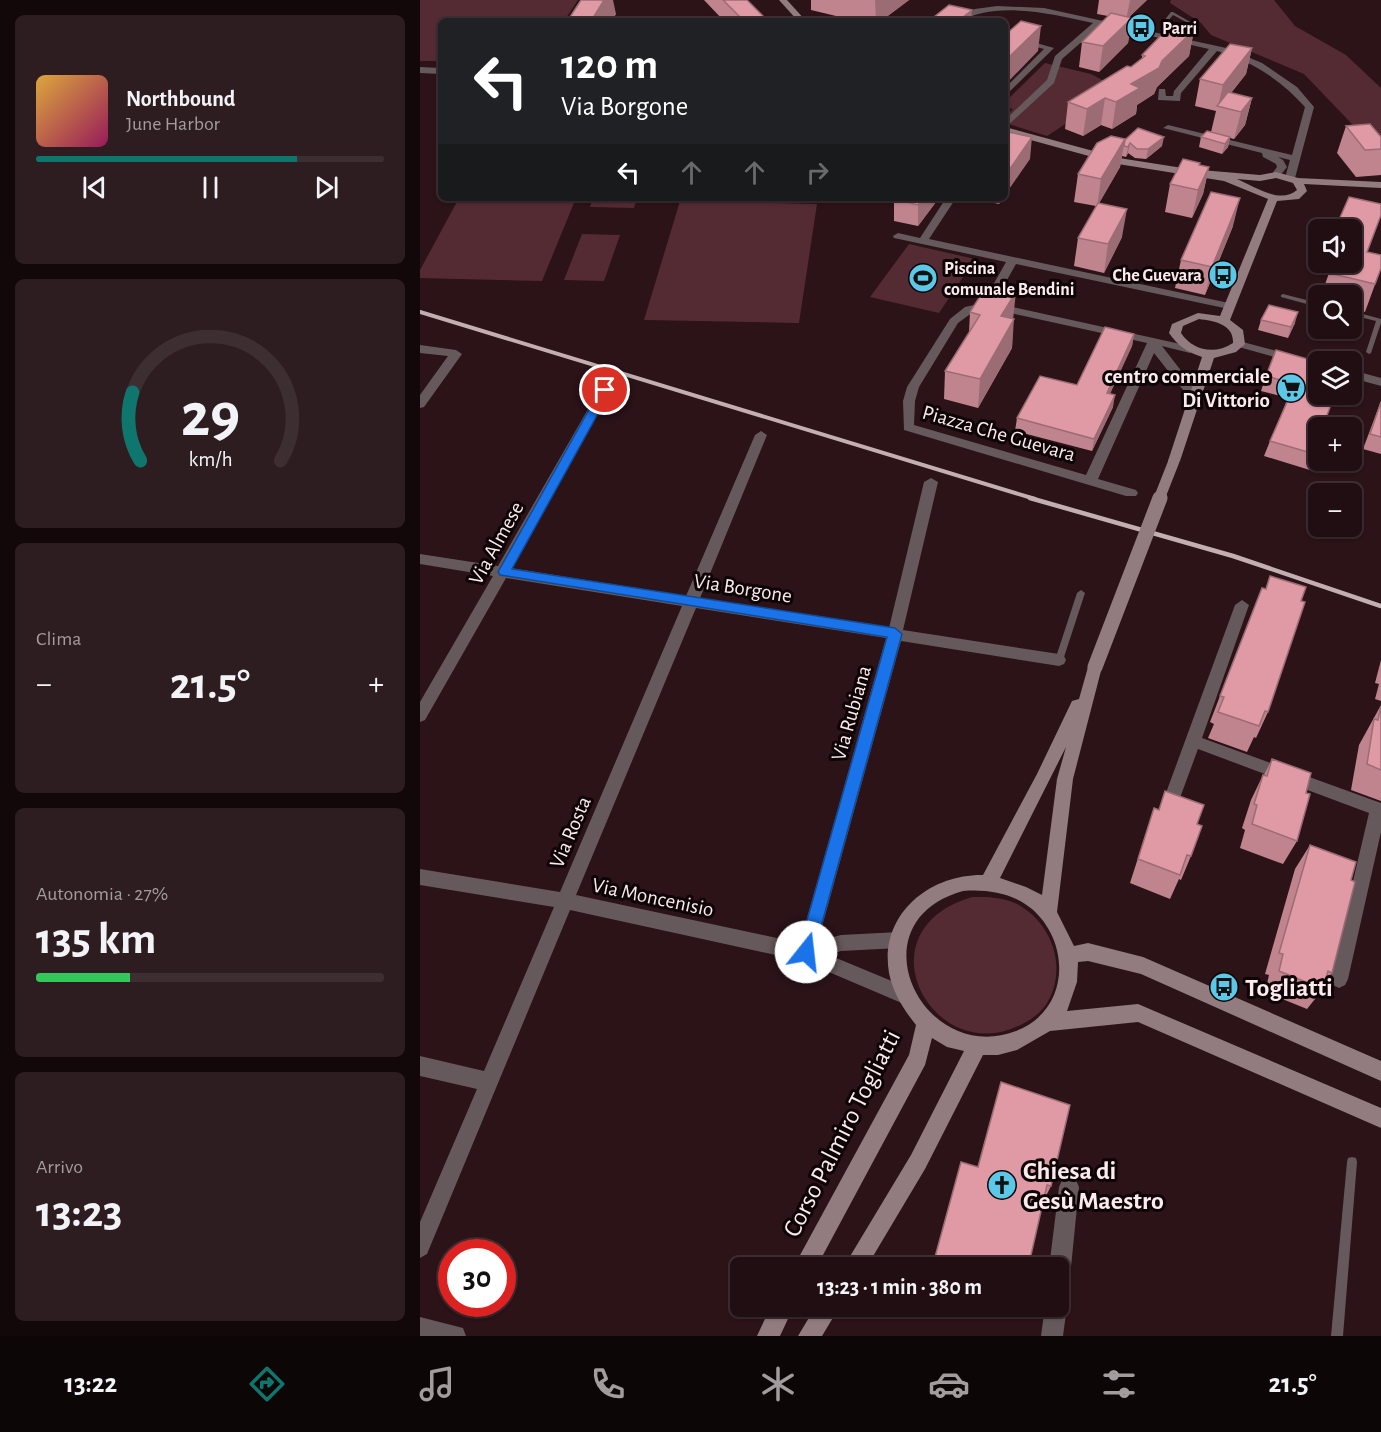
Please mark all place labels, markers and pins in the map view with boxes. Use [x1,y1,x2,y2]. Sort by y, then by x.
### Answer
bus stop icon: Parri [1125,12,1157,44]
place label: Parri [1162,20,1197,38]
bus stop icon: Che Guevara [1207,259,1239,291]
place label: Piscina comunale Bendini [944,260,1074,299]
sports icon: Piscina comunale Bendini [907,262,939,294]
place label: Che Guevara [1112,267,1202,285]
pin [579,364,630,415]
place label: centro commerciale Di Vittorio [1105,366,1270,411]
supermarket icon: centro commerciale Di Vittorio [1275,372,1307,404]
bus stop icon: Togliatti [1208,971,1240,1003]
place label: Togliatti [1245,975,1333,1001]
place label: Chiesa di Gesù Maestro [1023,1158,1164,1214]
church icon: Chiesa di Gesù Maestro [986,1169,1018,1201]

